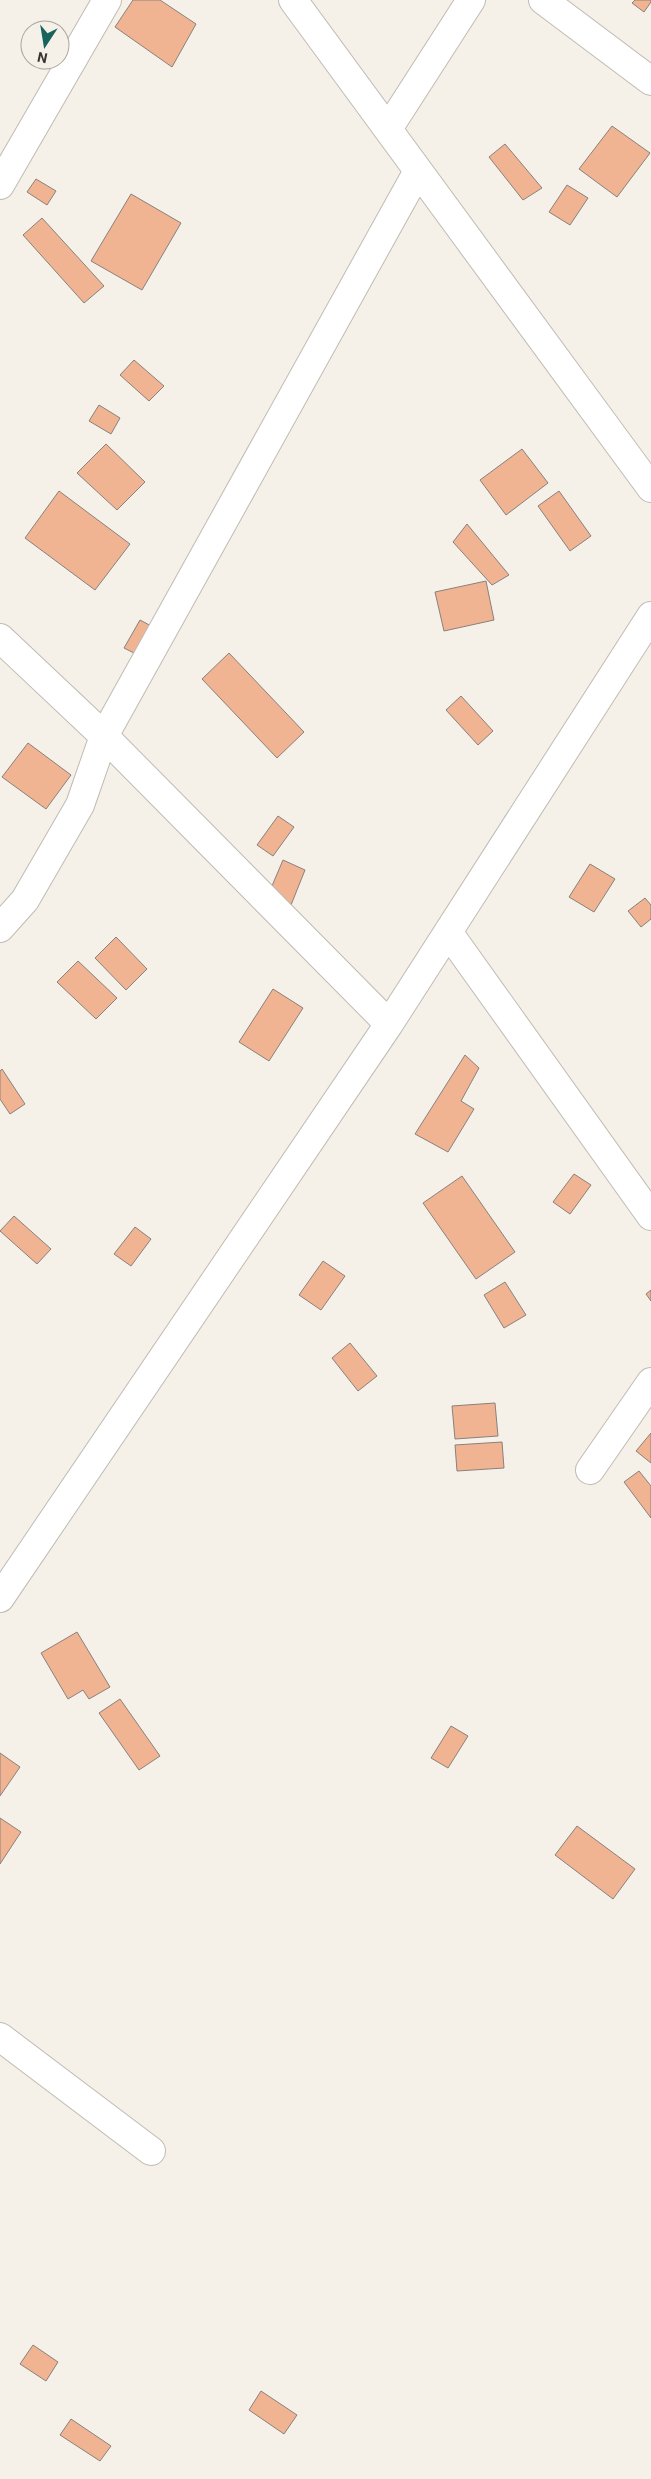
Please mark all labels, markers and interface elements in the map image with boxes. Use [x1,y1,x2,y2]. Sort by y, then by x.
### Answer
north arrow [20,20,70,70]
text: N [36,49,49,67]

